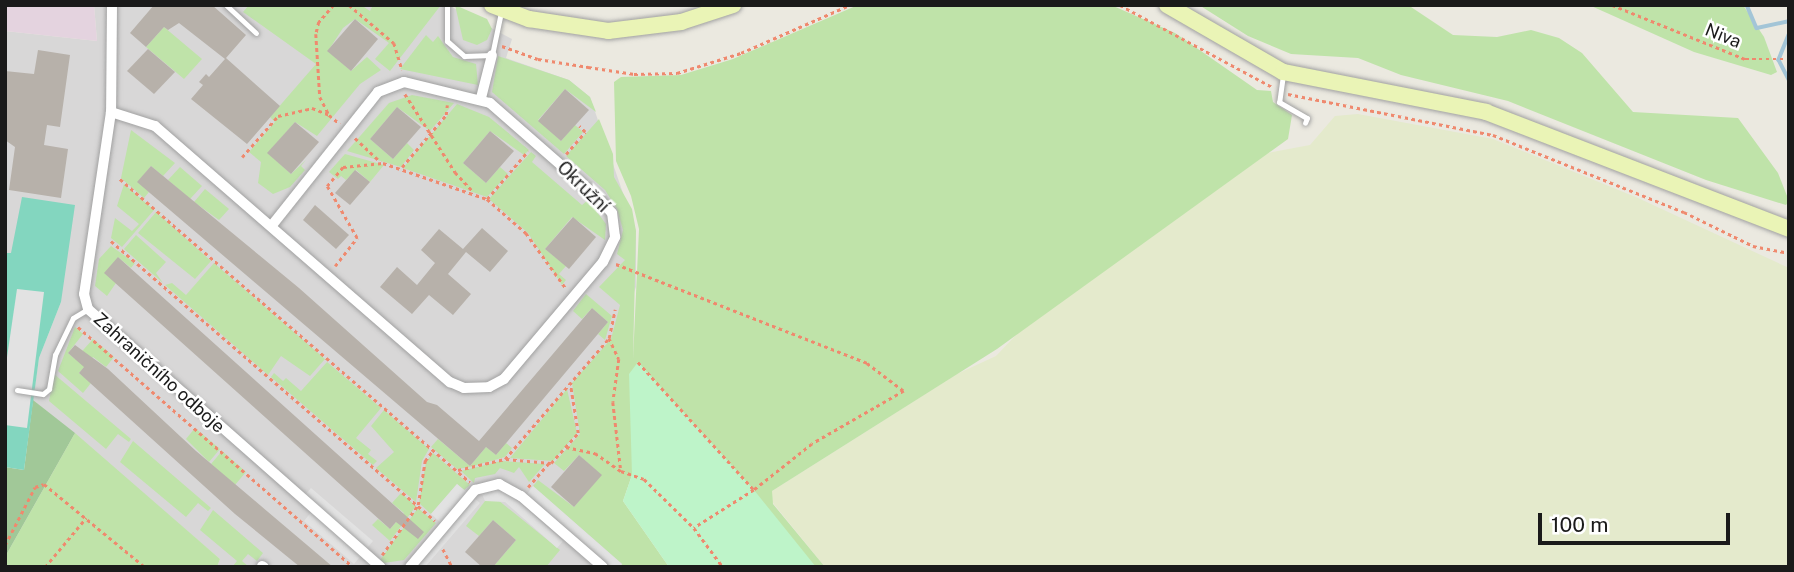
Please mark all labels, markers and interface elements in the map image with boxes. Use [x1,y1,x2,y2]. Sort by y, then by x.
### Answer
street label: Niva [1702,19,1744,53]
street label: Okružní [552,157,614,217]
street label: Zahraničního odboje [89,308,229,438]
scale bar [1542,498,1734,542]
text: 100 m [1551,512,1608,537]

